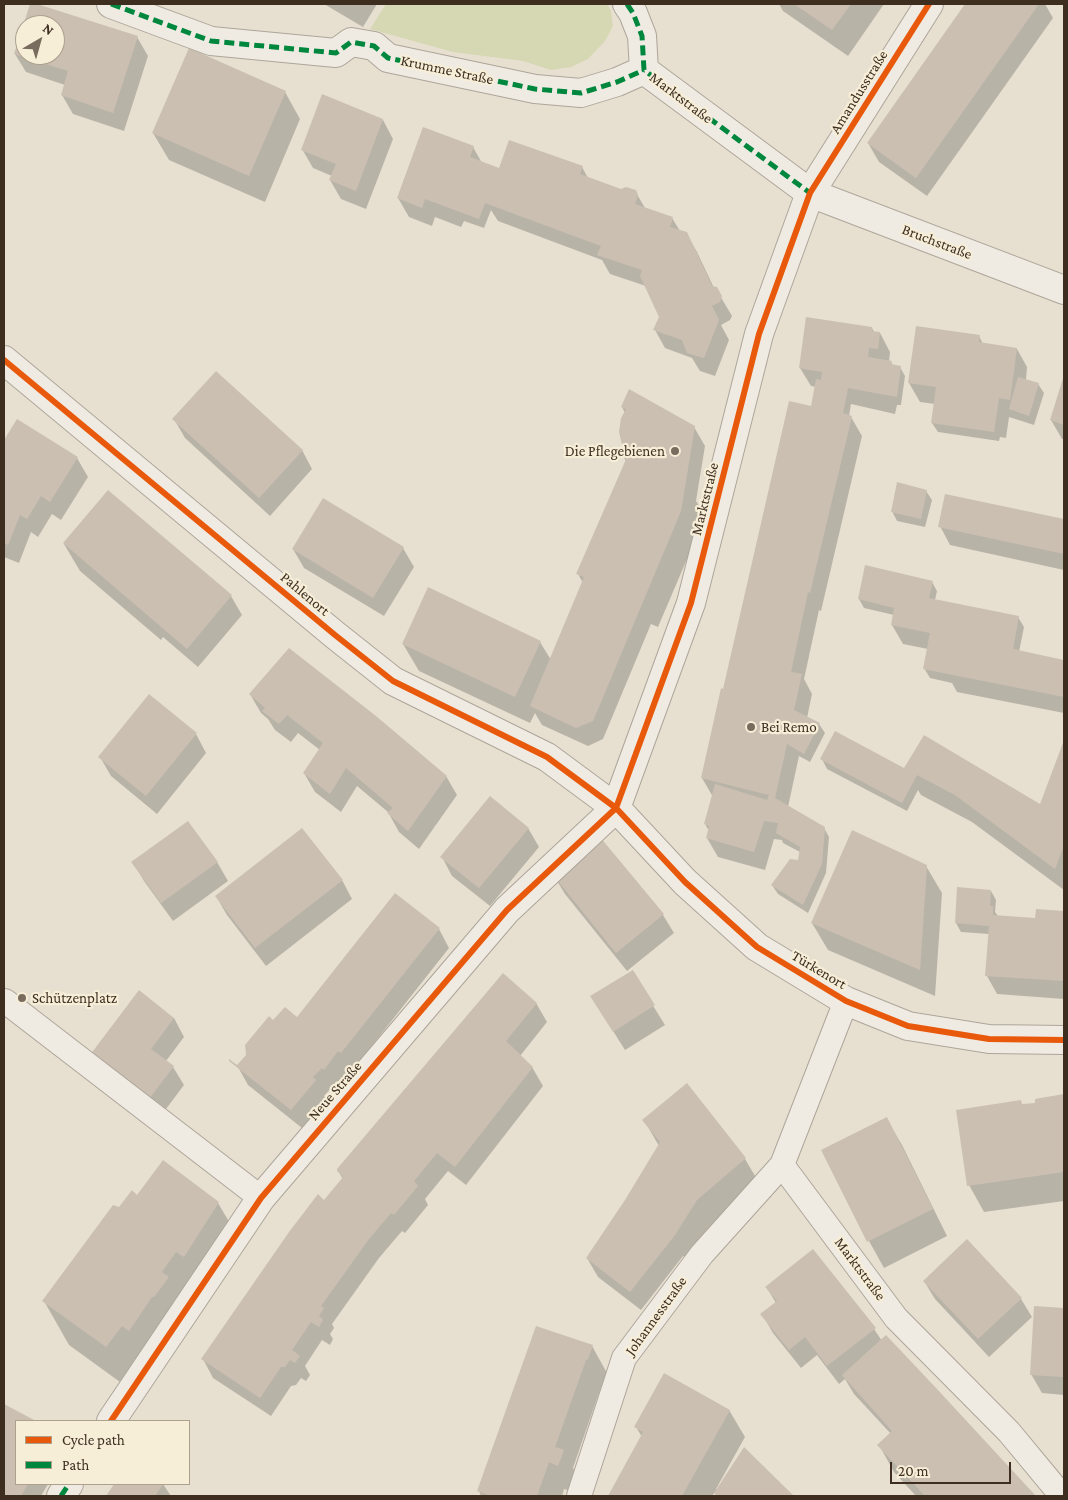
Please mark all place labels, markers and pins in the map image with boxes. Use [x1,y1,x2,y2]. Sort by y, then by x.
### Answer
place label: Die Pflegebienen [565,442,665,460]
marker: Die Pflegebienen [669,445,681,457]
place label: Bei Remo [761,718,817,736]
marker: Bei Remo [745,721,757,733]
place label: Schützenplatz [32,989,117,1007]
marker: Schützenplatz [16,992,28,1004]

